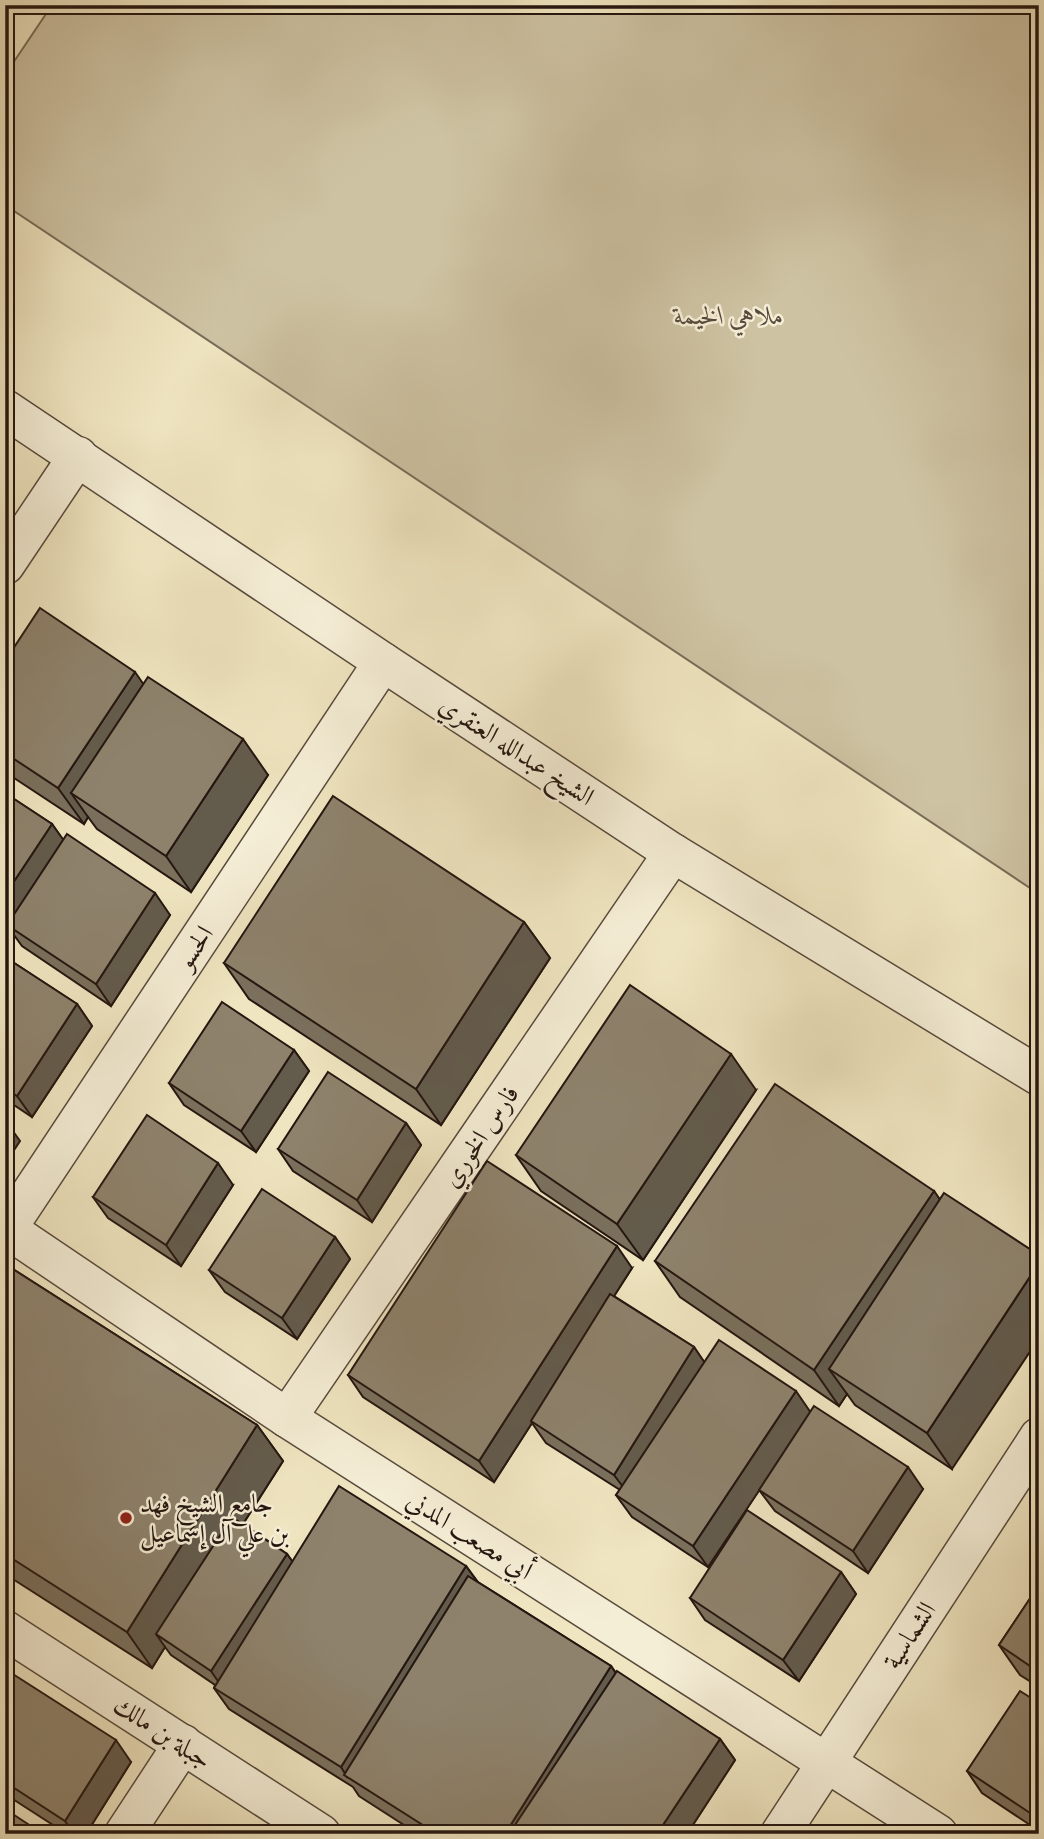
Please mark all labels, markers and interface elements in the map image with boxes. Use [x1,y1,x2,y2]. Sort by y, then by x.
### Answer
park label: ملاهي الخيمة [672,299,784,337]
street label: الشيخ عبدالله العنقري [429,688,601,819]
street label: الحسو [166,919,223,980]
street label: فارس الخوري [434,1079,530,1196]
street label: أبي مصعب المدني [398,1483,540,1592]
place label: جامع الشيخ فهد بن علي آل إسماعيل [140,1487,289,1558]
marker: جامع الشيخ فهد بن علي آل إسماعيل [118,1510,134,1526]
street label: الشماسية [875,1595,946,1677]
street label: جبلة بن مالك [106,1688,218,1779]

